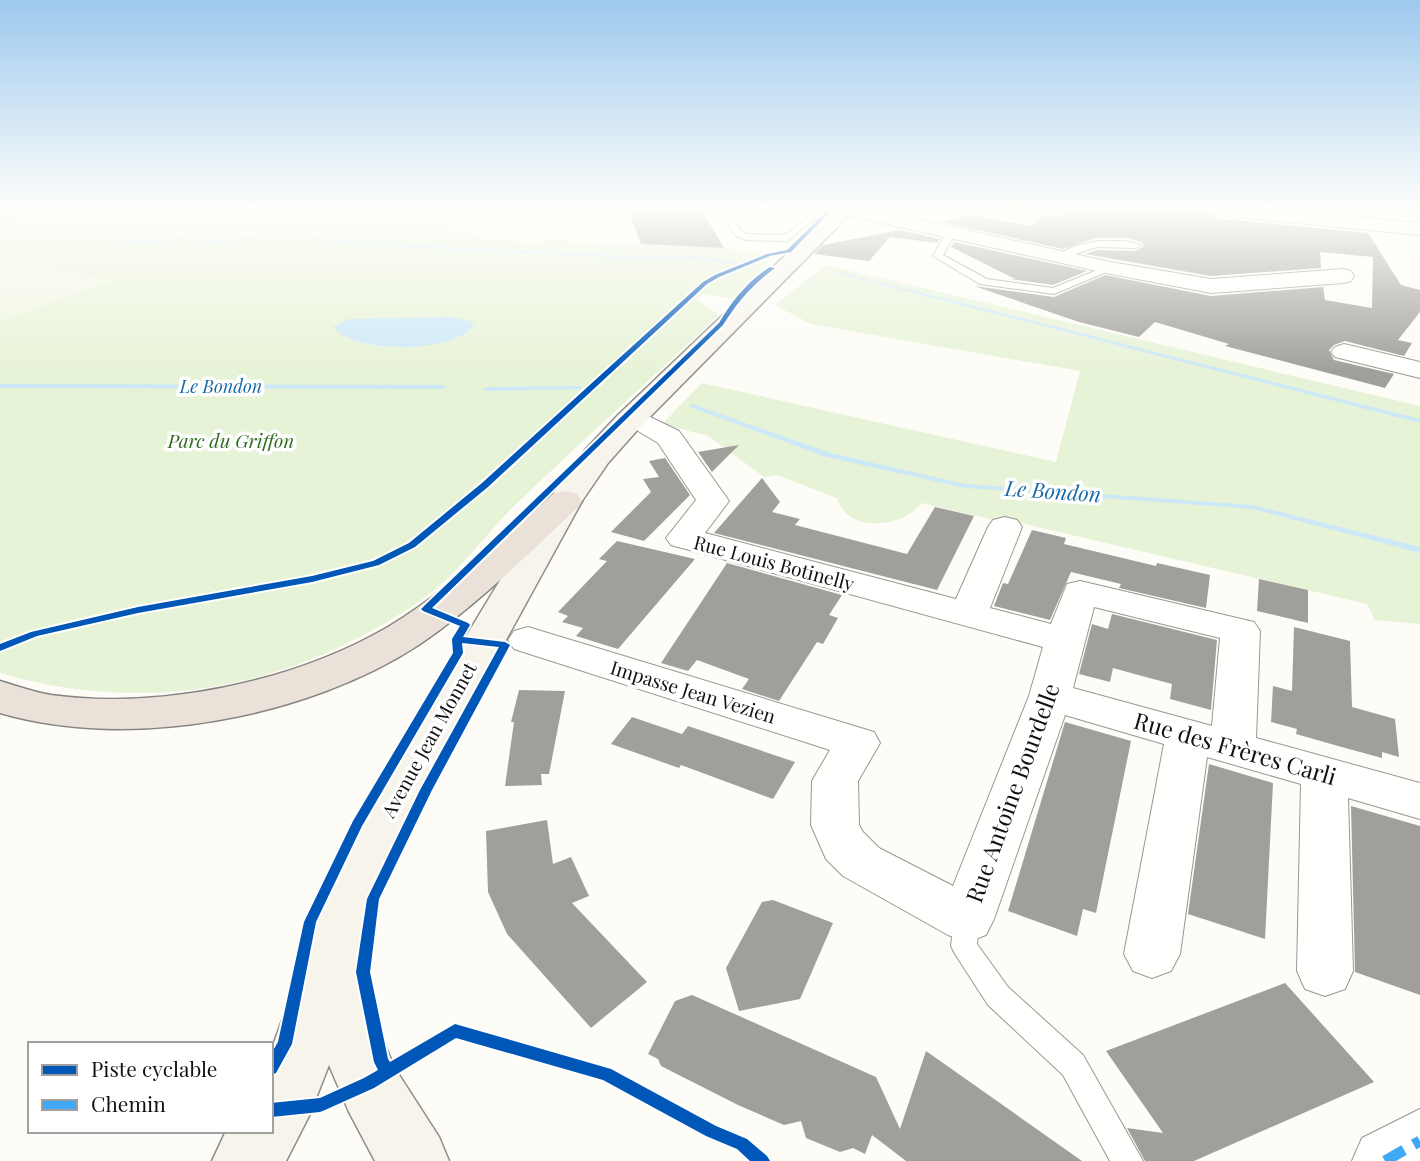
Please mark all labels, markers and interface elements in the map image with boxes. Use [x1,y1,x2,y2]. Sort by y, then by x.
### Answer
water label: Le Bondon [179,374,262,398]
park label: Parc du Griffon [167,427,294,453]
water label: Le Bondon [1003,473,1102,507]
street label: Rue Louis Botinelly [691,528,858,596]
street label: Impasse Jean Vezien [607,654,780,729]
street label: Avenue Jean Monnet [374,657,482,823]
street label: Rue Antoine Bourdelle [957,679,1066,906]
street label: Rue des Frères Carli [1131,704,1340,791]
legend [28,1042,273,1133]
text: Piste cyclable [91,1054,217,1082]
text: Chemin [91,1089,166,1117]

